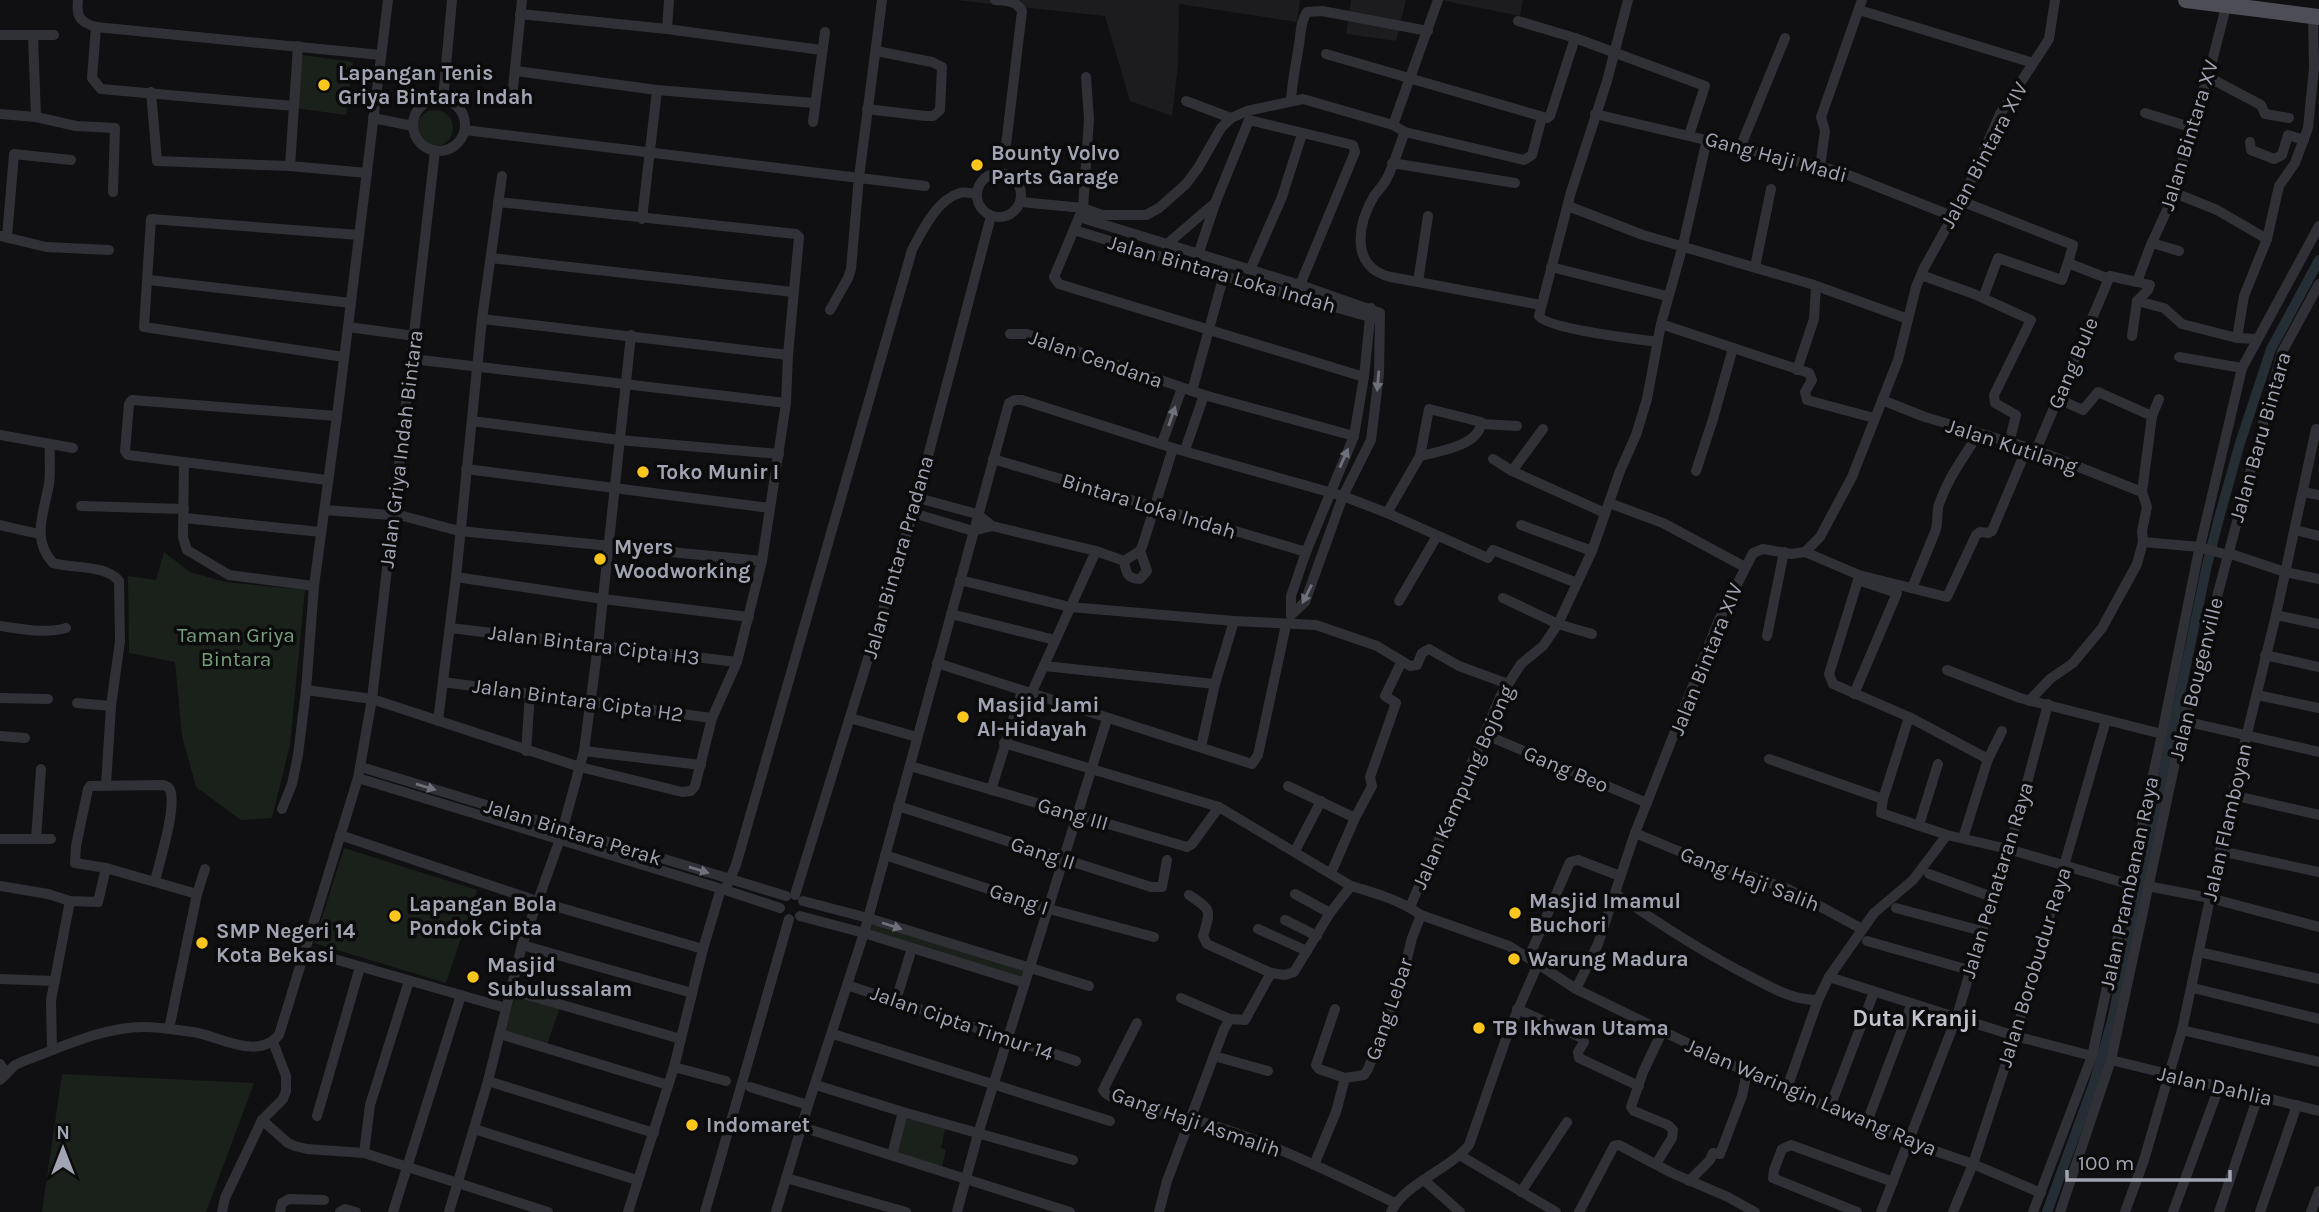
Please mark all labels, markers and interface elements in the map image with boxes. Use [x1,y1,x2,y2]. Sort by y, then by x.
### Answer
street label: Jalan Bintara XV [2155,57,2223,213]
place label: Lapangan Tenis Griya Bintara Indah [338,61,533,109]
marker: Lapangan Tenis Griya Bintara Indah [316,77,332,93]
street label: Jalan Bintara XIV [1935,78,2033,232]
street label: Gang Haji Madi [1702,127,1850,187]
place label: Bounty Volvo Parts Garage [991,141,1120,189]
marker: Bounty Volvo Parts Garage [969,157,985,173]
street label: Jalan Bintara Loka Indah [1105,230,1339,318]
street label: Gang Bule [2043,314,2103,412]
street label: Jalan Cendana [1026,325,1166,393]
street label: Jalan Griya Indah Bintara [374,329,428,569]
street label: Jalan Baru Bintara [2224,349,2296,525]
one-way arrow [1372,370,1383,392]
one-way arrow [1167,405,1178,426]
street label: Jalan Kutilang [1943,413,2081,479]
one-way arrow [1339,448,1350,469]
street label: Jalan Bintara Pradana [858,453,938,661]
place label: Toko Munir I [657,460,779,484]
marker: Toko Munir I [635,464,651,480]
street label: Bintara Loka Indah [1059,468,1239,544]
place label: Myers Woodworking [614,535,750,583]
marker: Myers Woodworking [592,551,608,567]
street label: Jalan Bintara XIV [1665,579,1748,739]
one-way arrow [1301,585,1313,605]
street label: Jalan Bougenville [2164,595,2228,763]
street label: Jalan Bintara Cipta H3 [487,620,701,670]
park label: Taman Griya Bintara [177,623,295,671]
street label: Jalan Bintara Cipta H2 [471,673,685,727]
street label: Jalan Kampung Bojong [1407,681,1519,893]
place label: Masjid Jami Al-Hidayah [977,693,1099,741]
marker: Masjid Jami Al-Hidayah [955,709,971,725]
street label: Gang Beo [1520,740,1612,798]
street label: Jalan Flamboyan [2197,741,2257,903]
street label: Jalan Prambanan Raya [2095,774,2163,992]
street label: Jalan Penataran Raya [1956,779,2038,981]
one-way arrow [416,783,437,793]
street label: Gang III [1035,793,1111,835]
street label: Jalan Bintara Perak [481,794,665,870]
street label: Gang II [1008,831,1078,875]
street label: Gang Haji Salih [1677,841,1823,917]
street label: Jalan Borobudur Raya [1992,864,2076,1070]
one-way arrow [688,866,709,876]
street label: Gang I [987,878,1051,920]
place label: Masjid Imamul Buchori [1529,889,1681,937]
place label: Lapangan Bola Pondok Cipta [409,892,557,940]
marker: Masjid Imamul Buchori [1507,905,1523,921]
marker: Lapangan Bola Pondok Cipta [387,908,403,924]
place label: SMP Negeri 14 Kota Bekasi [216,919,356,967]
one-way arrow [882,921,903,931]
marker: SMP Negeri 14 Kota Bekasi [194,935,210,951]
place label: Warung Madura [1528,947,1689,971]
marker: Warung Madura [1506,951,1522,967]
place label: Masjid Subulussalam [487,953,632,1001]
street label: Gang Lebar [1360,954,1418,1063]
marker: Masjid Subulussalam [465,969,481,985]
street label: Jalan Cipta Timur 14 [868,981,1057,1066]
district label: Duta Kranji [1852,1005,1978,1032]
place label: TB Ikhwan Utama [1493,1016,1669,1040]
marker: TB Ikhwan Utama [1471,1020,1487,1036]
street label: Jalan Waringin Lawang Raya [1682,1033,1940,1161]
street label: Jalan Dahlia [2155,1061,2275,1111]
street label: Gang Haji Asmalih [1108,1082,1284,1162]
place label: Indomaret [706,1113,810,1137]
north arrow [28,1114,98,1184]
marker: Indomaret [684,1117,700,1133]
text: N [56,1122,70,1144]
scale bar [2067,1138,2230,1182]
text: 100 m [2078,1151,2135,1175]

